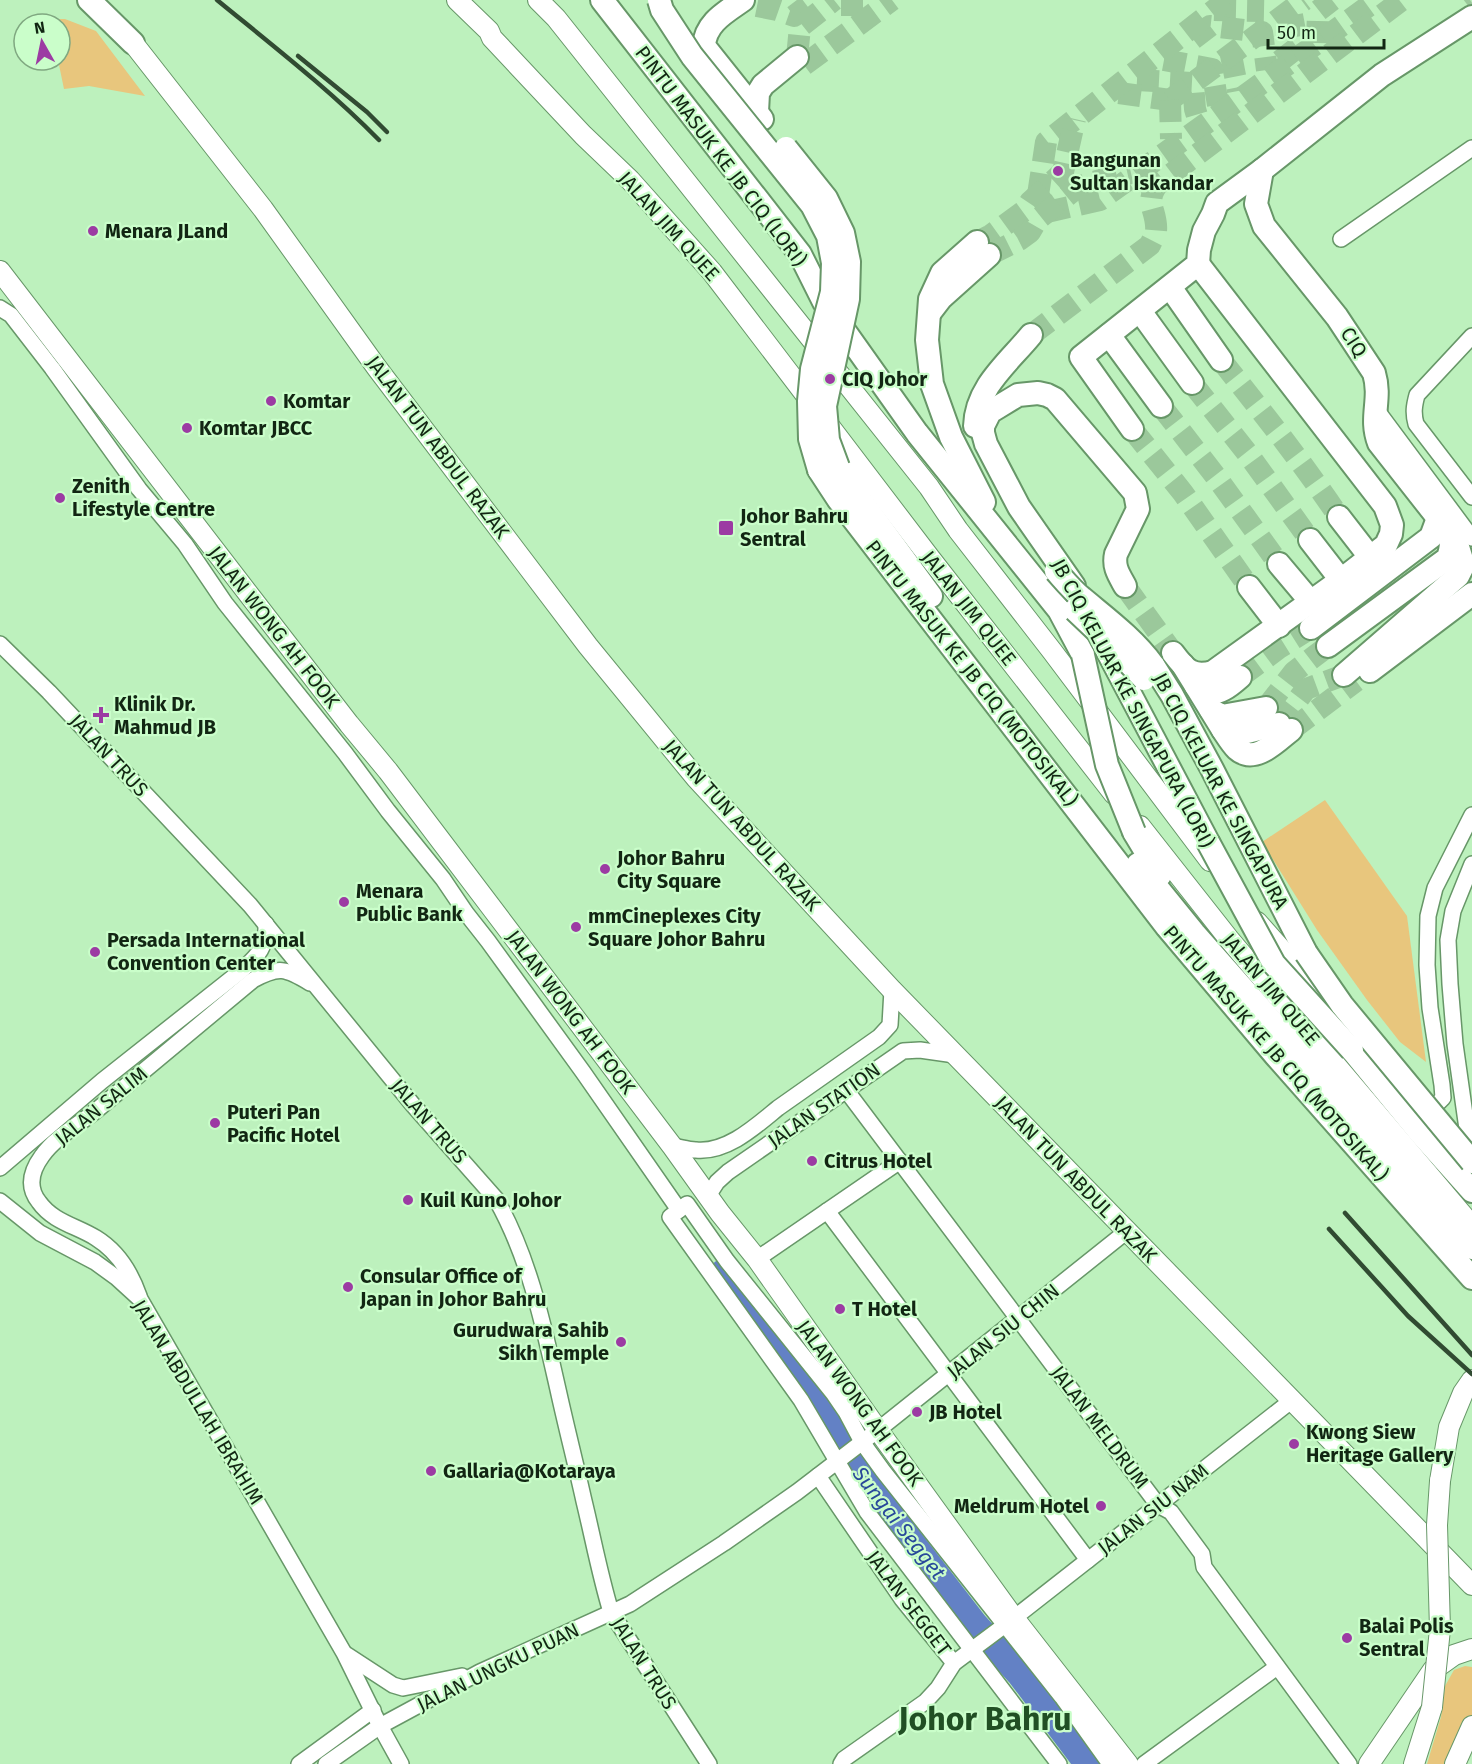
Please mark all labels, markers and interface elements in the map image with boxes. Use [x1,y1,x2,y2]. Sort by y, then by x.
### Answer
north arrow [12,12,72,72]
scale bar [1268,12,1384,50]
text: N [33,17,46,38]
text: 50 m [1277,22,1316,44]
street label: PINTU MASUK KE JB CIQ (LORI) [630,41,812,271]
place label: Bangunan Sultan Iskandar [1070,148,1214,195]
marker: Bangunan Sultan Iskandar [1051,164,1065,178]
street label: JALAN JIM QUEE [613,166,725,286]
place label: Menara JLand [105,219,228,243]
marker: Menara JLand [86,224,100,238]
street label: CIQ [1336,322,1373,362]
street label: JALAN TUN ABDUL RAZAK [361,351,515,543]
place label: CIQ Johor [842,367,928,391]
marker: CIQ Johor [823,372,837,386]
place label: Komtar [283,389,351,413]
marker: Komtar [264,394,278,408]
place label: Komtar JBCC [199,416,313,440]
marker: Komtar JBCC [180,421,194,435]
place label: Zenith Lifestyle Centre [72,474,215,521]
marker: Zenith Lifestyle Centre [53,491,67,505]
place label: Johor Bahru Sentral [739,504,848,551]
marker: Johor Bahru Sentral [717,519,735,537]
street label: PINTU MASUK KE JB CIQ (MOTOSIKAL) [861,535,1083,811]
street label: JALAN WONG AH FOOK [203,541,345,713]
street label: JALAN JIM QUEE [917,546,1021,670]
street label: JB CIQ KELUAR KE SINGAPURA (LORI) [1046,555,1220,851]
street label: JB CIQ KELUAR KE SINGAPURA [1148,669,1294,913]
place label: Klinik Dr. Mahmud JB [114,692,216,739]
marker: Klinik Dr. Mahmud JB [92,706,110,724]
street label: JALAN TRUS [65,709,153,801]
street label: JALAN TUN ABDUL RAZAK [659,734,826,916]
place label: Johor Bahru City Square [616,846,725,893]
marker: Johor Bahru City Square [598,862,612,876]
place label: Menara Public Bank [356,879,464,926]
marker: Menara Public Bank [337,895,351,909]
place label: mmCineplexes City Square Johor Bahru [588,904,765,951]
marker: mmCineplexes City Square Johor Bahru [569,920,583,934]
street label: PINTU MASUK KE JB CIQ (MOTOSIKAL) [1158,920,1394,1186]
street label: JALAN WONG AH FOOK [501,925,641,1099]
place label: Persada International Convention Center [107,928,305,975]
street label: JALAN JIM QUEE [1217,928,1325,1050]
marker: Persada International Convention Center [88,945,102,959]
street label: JALAN STATION [763,1057,885,1153]
street label: JALAN SALIM [50,1062,152,1150]
street label: JALAN TRUS [386,1074,472,1168]
street label: JALAN TUN ABDUL RAZAK [990,1091,1162,1268]
place label: Puteri Pan Pacific Hotel [227,1100,340,1147]
marker: Puteri Pan Pacific Hotel [208,1116,222,1130]
place label: Citrus Hotel [824,1149,932,1173]
marker: Citrus Hotel [805,1154,819,1168]
place label: Kuil Kuno Johor [420,1188,562,1212]
marker: Kuil Kuno Johor [401,1193,415,1207]
place label: Consular Office of Japan in Johor Bahru [359,1264,547,1311]
street label: JALAN SIU CHIN [942,1278,1064,1384]
marker: Consular Office of Japan in Johor Bahru [341,1280,355,1294]
street label: JALAN ABDULLAH IBRAHIM [127,1295,269,1509]
place label: T Hotel [852,1297,917,1321]
marker: T Hotel [833,1302,847,1316]
street label: JALAN WONG AH FOOK [792,1315,928,1491]
place label: Gurudwara Sahib Sikh Temple [453,1318,609,1365]
marker: Gurudwara Sahib Sikh Temple [614,1335,628,1349]
street label: JALAN MELDRUM [1046,1361,1154,1493]
place label: JB Hotel [928,1400,1002,1424]
marker: JB Hotel [910,1405,924,1419]
place label: Kwong Siew Heritage Gallery [1306,1420,1454,1467]
marker: Kwong Siew Heritage Gallery [1287,1437,1301,1451]
street label: JALAN SIU NAM [1093,1458,1213,1560]
place label: Gallaria@Kotaraya [443,1459,616,1483]
water label: Sungai Segget [846,1461,951,1585]
marker: Gallaria@Kotaraya [424,1464,438,1478]
place label: Meldrum Hotel [954,1494,1089,1518]
marker: Meldrum Hotel [1094,1499,1108,1513]
street label: JALAN SEGGET [862,1546,957,1661]
street label: JALAN TRUS [606,1612,682,1714]
place label: Balai Polis Sentral [1359,1614,1454,1661]
street label: JALAN UNGKU PUAN [413,1617,583,1717]
marker: Balai Polis Sentral [1340,1631,1354,1645]
district label: Johor Bahru [897,1700,1072,1738]

